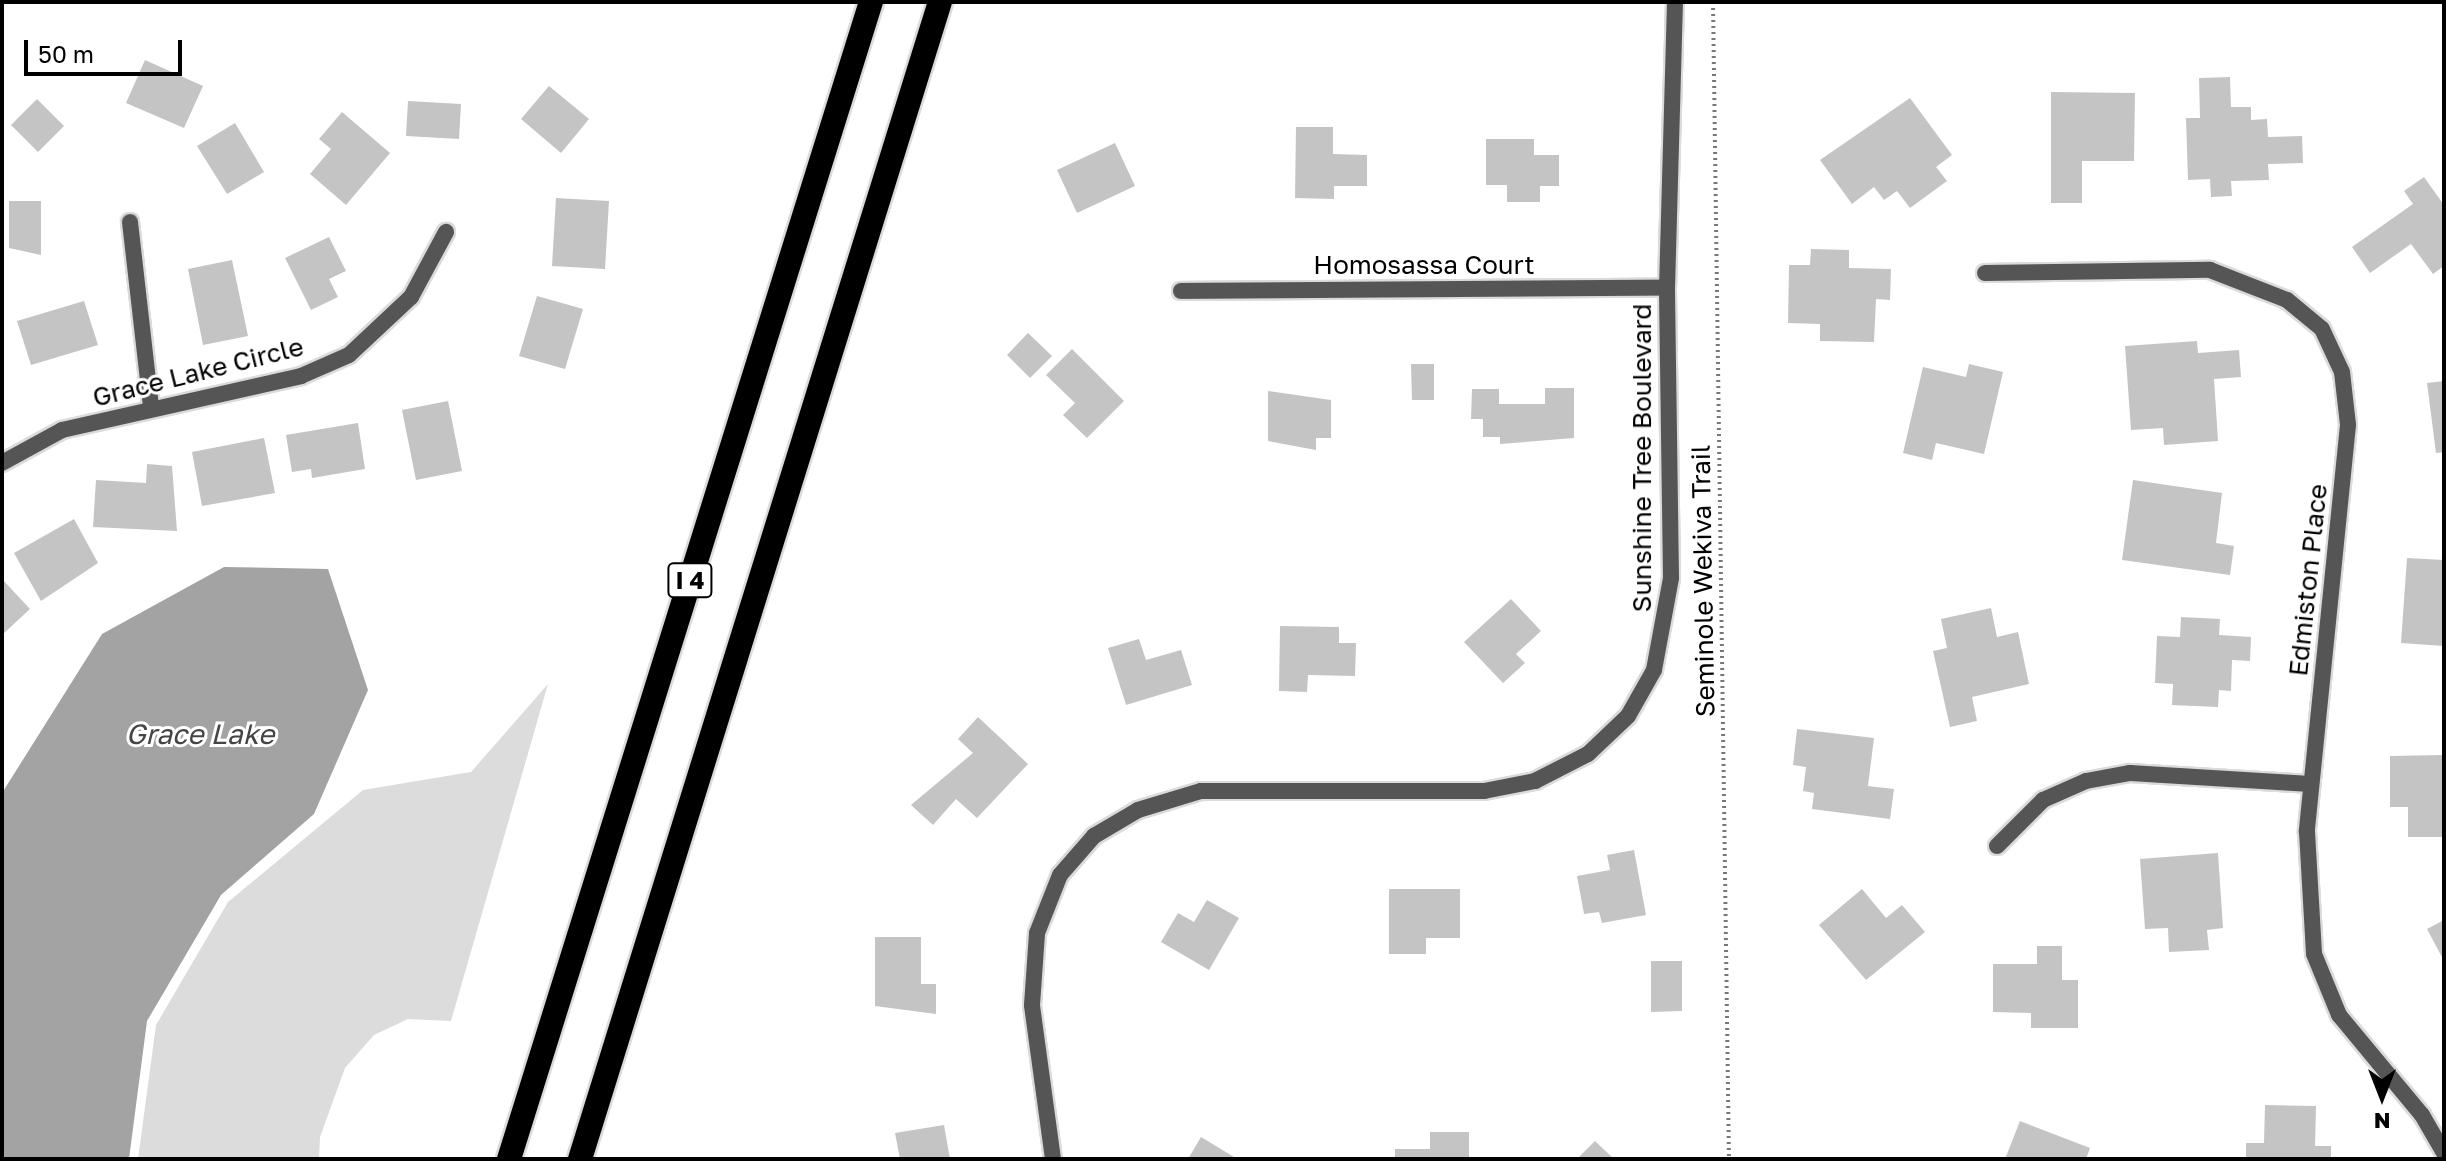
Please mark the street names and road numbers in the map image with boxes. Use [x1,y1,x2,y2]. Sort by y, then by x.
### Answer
street label: Homosassa Court [1313,249,1535,281]
street label: Sunshine Tree Boulevard [1626,304,1658,612]
street label: Grace Lake Circle [89,331,307,413]
street label: Seminole Wekiva Trail [1685,445,1721,717]
street label: Edmiston Place [2282,482,2334,678]
road number: I 4 [666,560,714,600]

